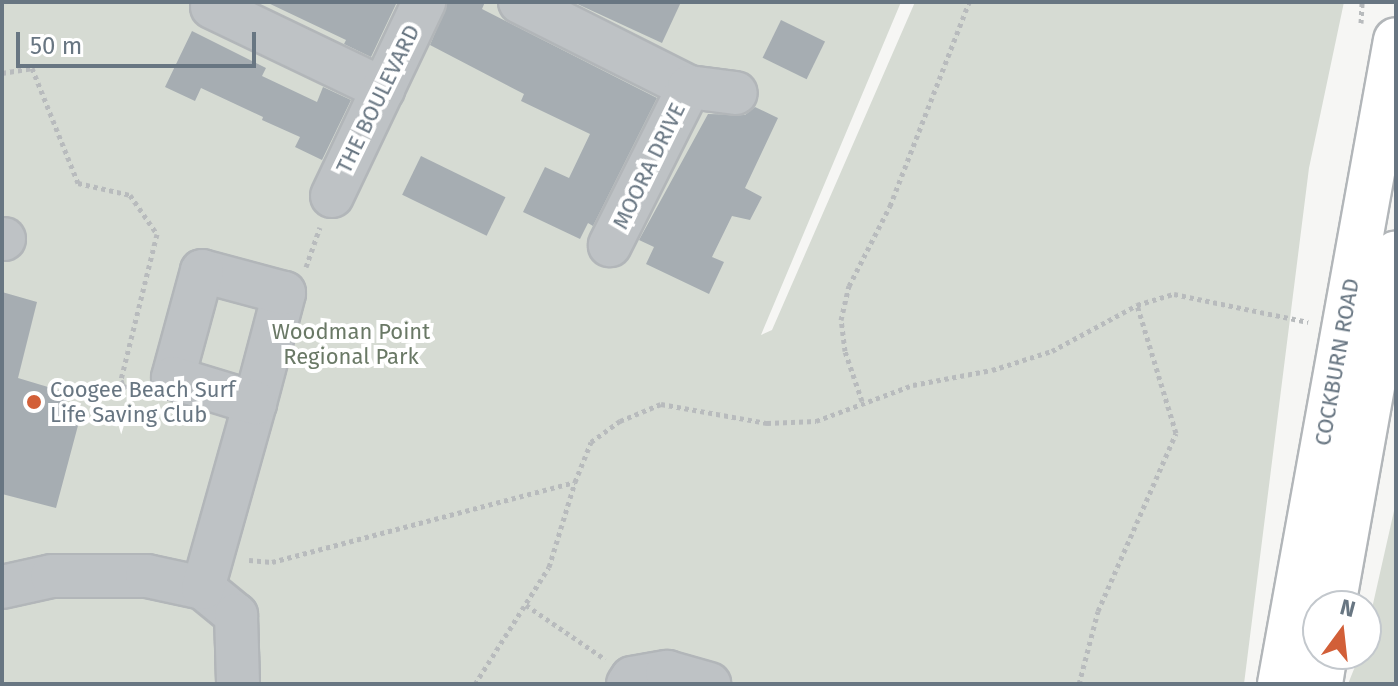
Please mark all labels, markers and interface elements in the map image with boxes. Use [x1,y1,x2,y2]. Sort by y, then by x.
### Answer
scale bar [20,16,260,66]
street label: THE BOULEVARD [331,20,425,178]
text: 50 m [30,32,82,60]
street label: MOORA DRIVE [607,99,691,233]
street label: COCKBURN ROAD [1309,276,1365,448]
park label: Woodman Point Regional Park [272,318,430,370]
place label: Coogee Beach Surf Life Saving Club [50,376,235,428]
marker: Coogee Beach Surf Life Saving Club [25,393,43,411]
north arrow [1302,590,1382,670]
text: N [1337,593,1358,623]

